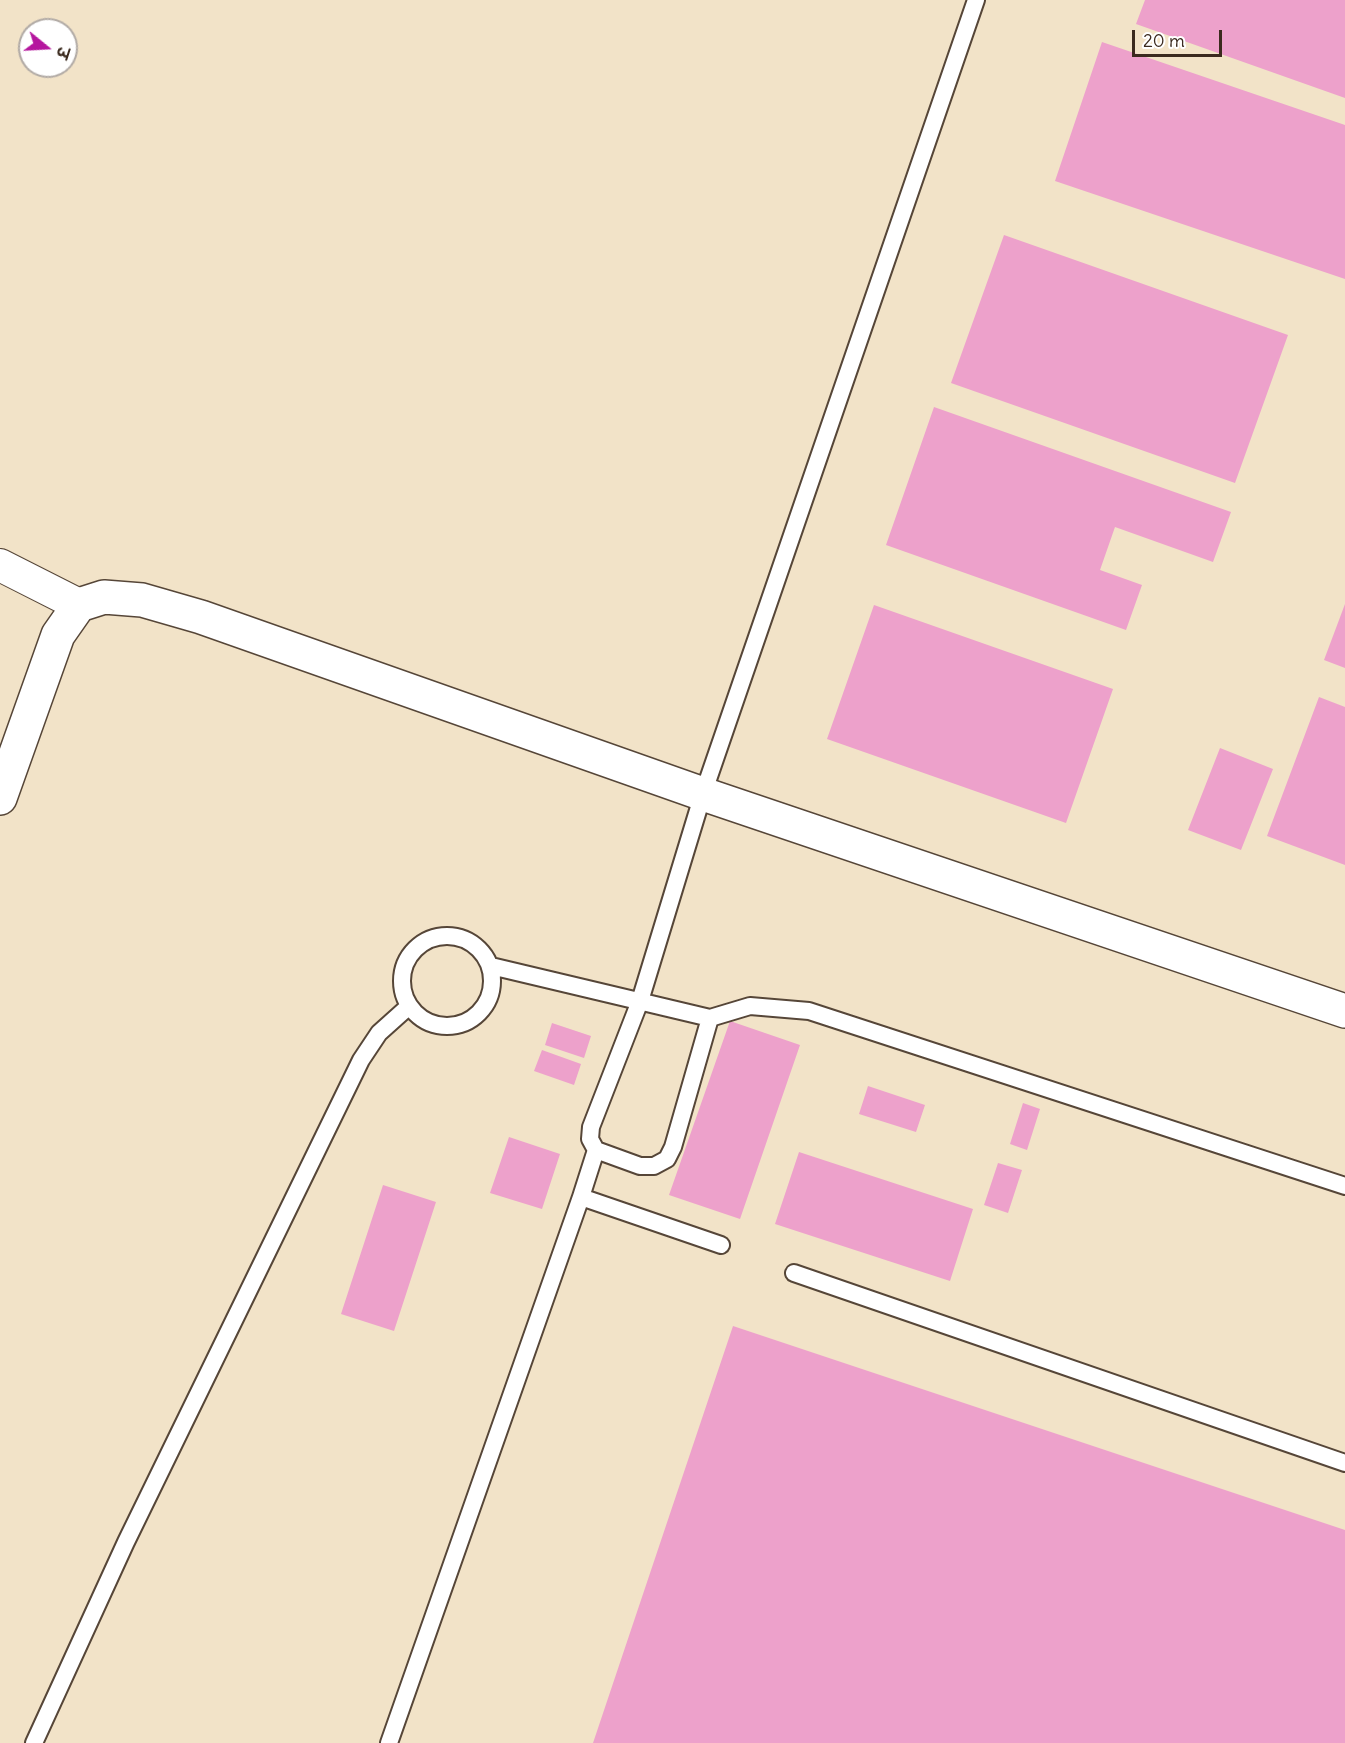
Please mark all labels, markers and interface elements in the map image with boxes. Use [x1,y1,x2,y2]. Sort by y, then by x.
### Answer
north arrow [18,18,78,78]
scale bar [1135,18,1225,56]
text: 20 m [1143,29,1185,52]
text: उ [52,45,74,61]

